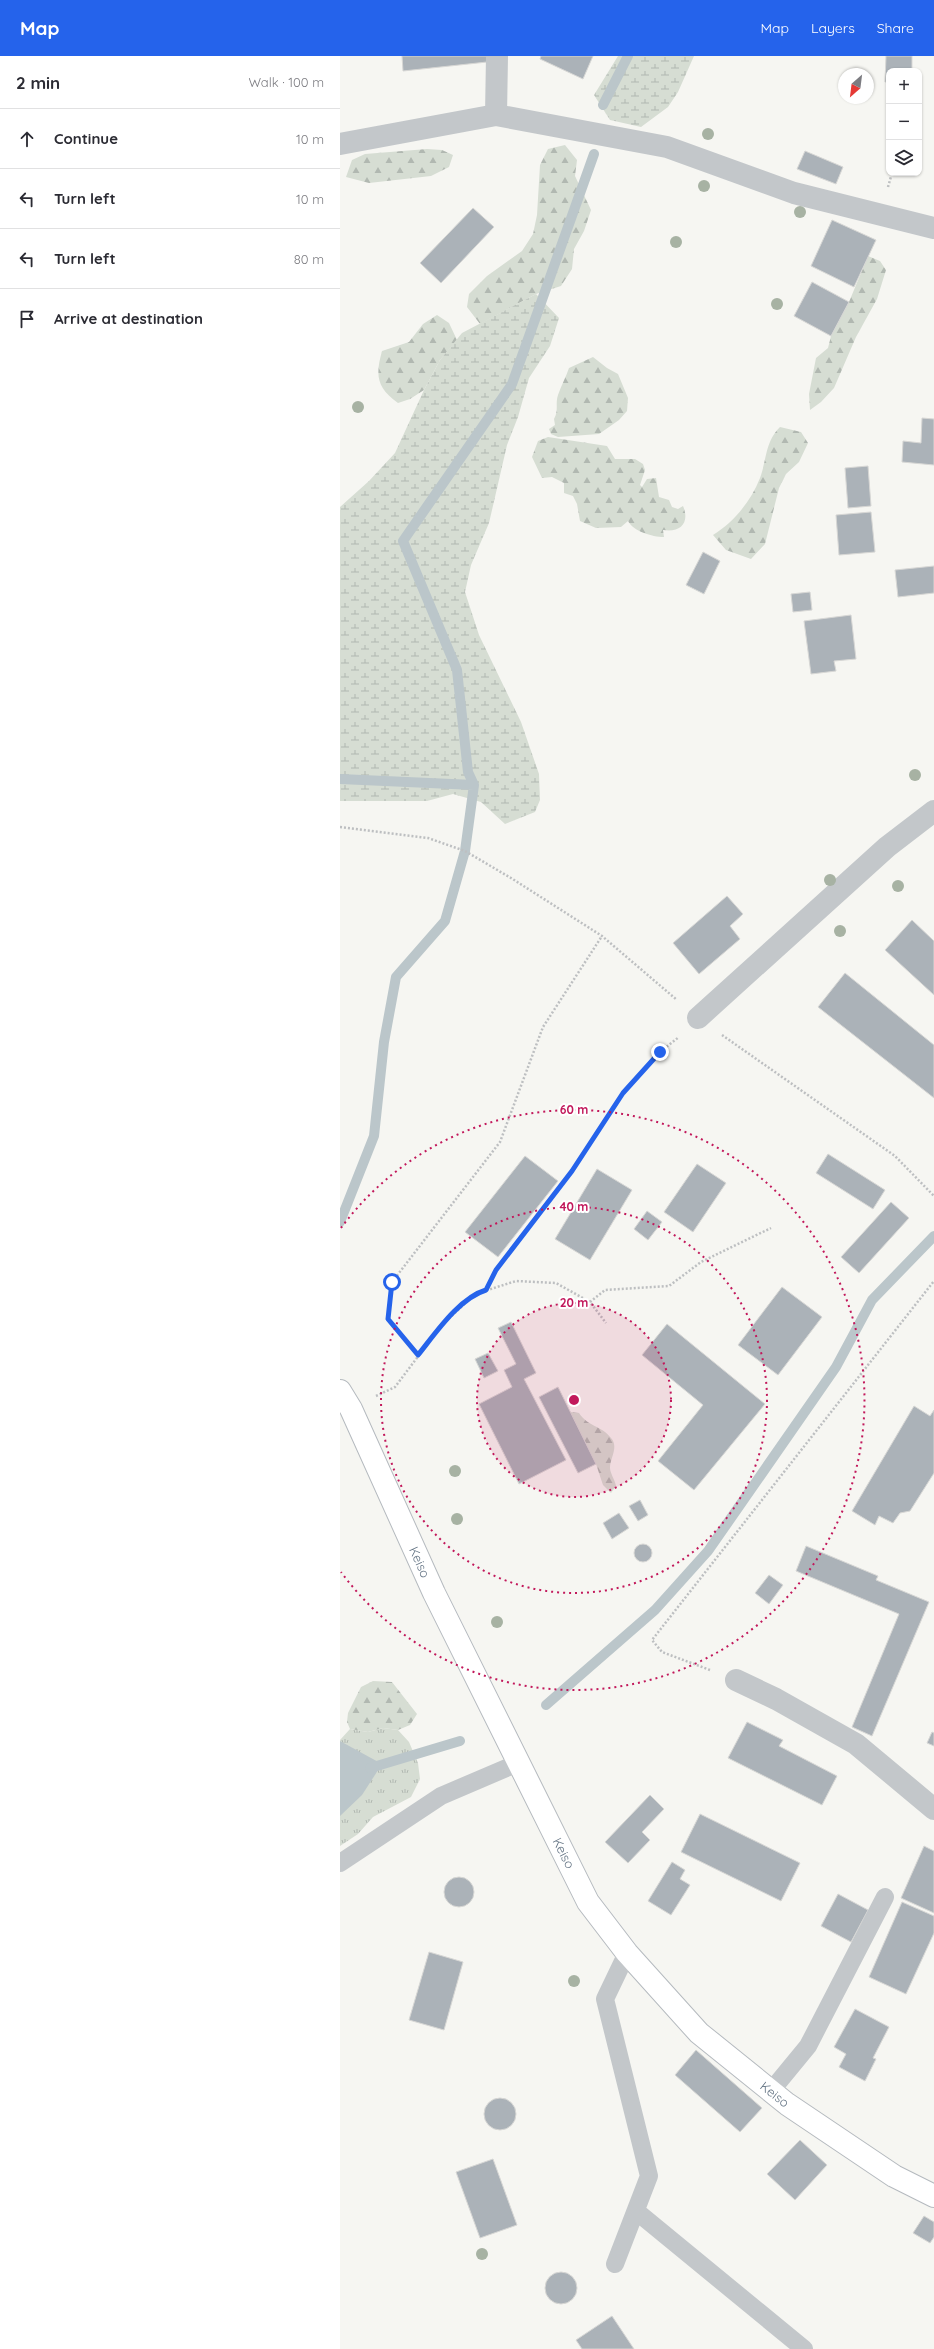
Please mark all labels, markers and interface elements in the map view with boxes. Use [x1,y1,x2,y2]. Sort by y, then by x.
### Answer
text: Map [20,16,59,40]
text: Map [760,19,789,37]
text: Layers [811,19,855,37]
text: Share [877,19,914,37]
north arrow [838,68,874,104]
map controls [886,68,922,176]
button: + [886,68,922,104]
text: 2 min [16,72,60,93]
text: Walk · 100 m [248,74,324,90]
button: − [886,104,922,140]
icon: ahead [16,128,38,150]
text: Continue [54,129,118,148]
text: 10 m [296,131,324,147]
button: layers [886,140,922,176]
icon: left [16,188,38,210]
text: Turn left [54,189,116,208]
text: 10 m [296,191,324,207]
icon: left [16,248,38,270]
text: Turn left [54,249,116,268]
text: 80 m [294,251,324,267]
icon: arrive [16,308,38,330]
text: Arrive at destination [54,309,203,328]
route end [651,1043,669,1061]
text: 60 m [560,1102,588,1117]
text: 40 m [560,1199,588,1214]
route start [383,1273,401,1291]
text: 20 m [560,1295,588,1310]
centre of rings [567,1393,581,1407]
street label: Keiso [406,1544,434,1580]
street label: Keiso [549,1835,579,1871]
street label: Keiso [757,2078,793,2110]

